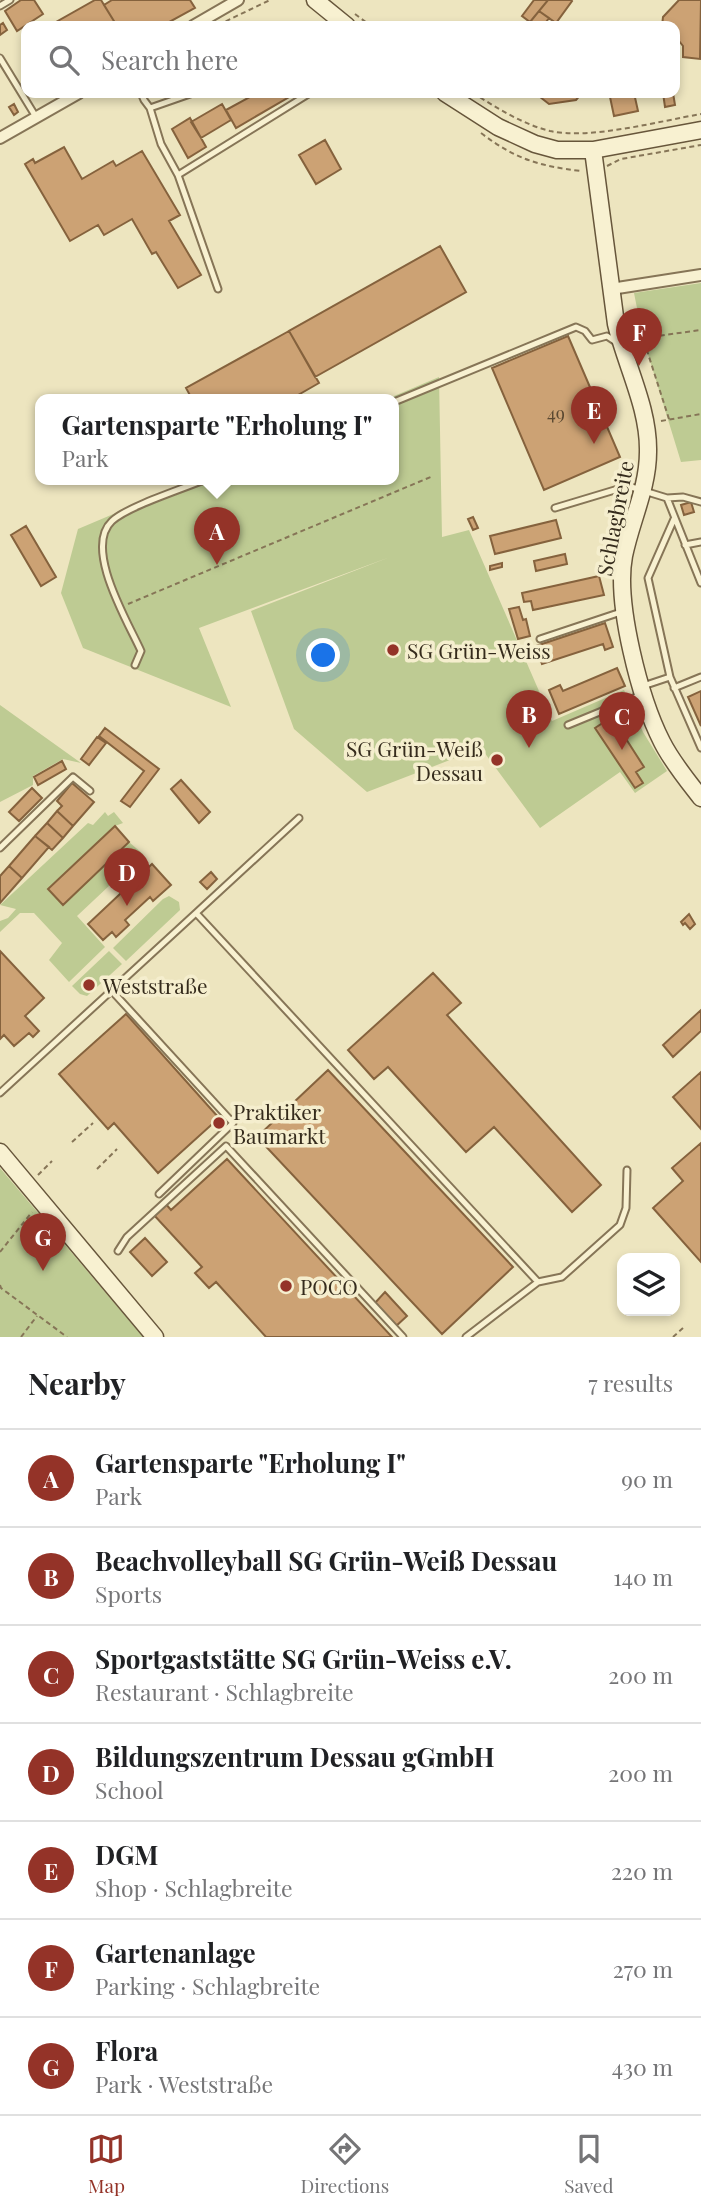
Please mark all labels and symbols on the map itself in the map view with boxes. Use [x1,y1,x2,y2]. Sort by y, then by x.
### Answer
pin: F [616,308,662,366]
pin: E [571,386,617,444]
house number: 49 [547,401,565,425]
street label: Schlagbreite [589,458,639,578]
pin: A [194,507,240,565]
place label: SG Grün-Weiss [407,636,551,664]
your location [306,638,340,672]
marker: SG Grün-Weiss [385,642,401,658]
pin: B [506,690,552,748]
pin: C [599,692,645,750]
place label: SG Grün-Weiß Dessau [346,734,483,786]
marker: SG Grün-Weiß Dessau [489,752,505,768]
pin: D [104,848,150,906]
place label: Weststraße [102,971,208,999]
marker: Weststraße [81,977,97,993]
place label: Praktiker Baumarkt [233,1097,326,1149]
marker: Praktiker Baumarkt [211,1115,227,1131]
pin: G [20,1213,66,1271]
place label: POCO [300,1272,358,1300]
marker: POCO [278,1278,294,1294]

